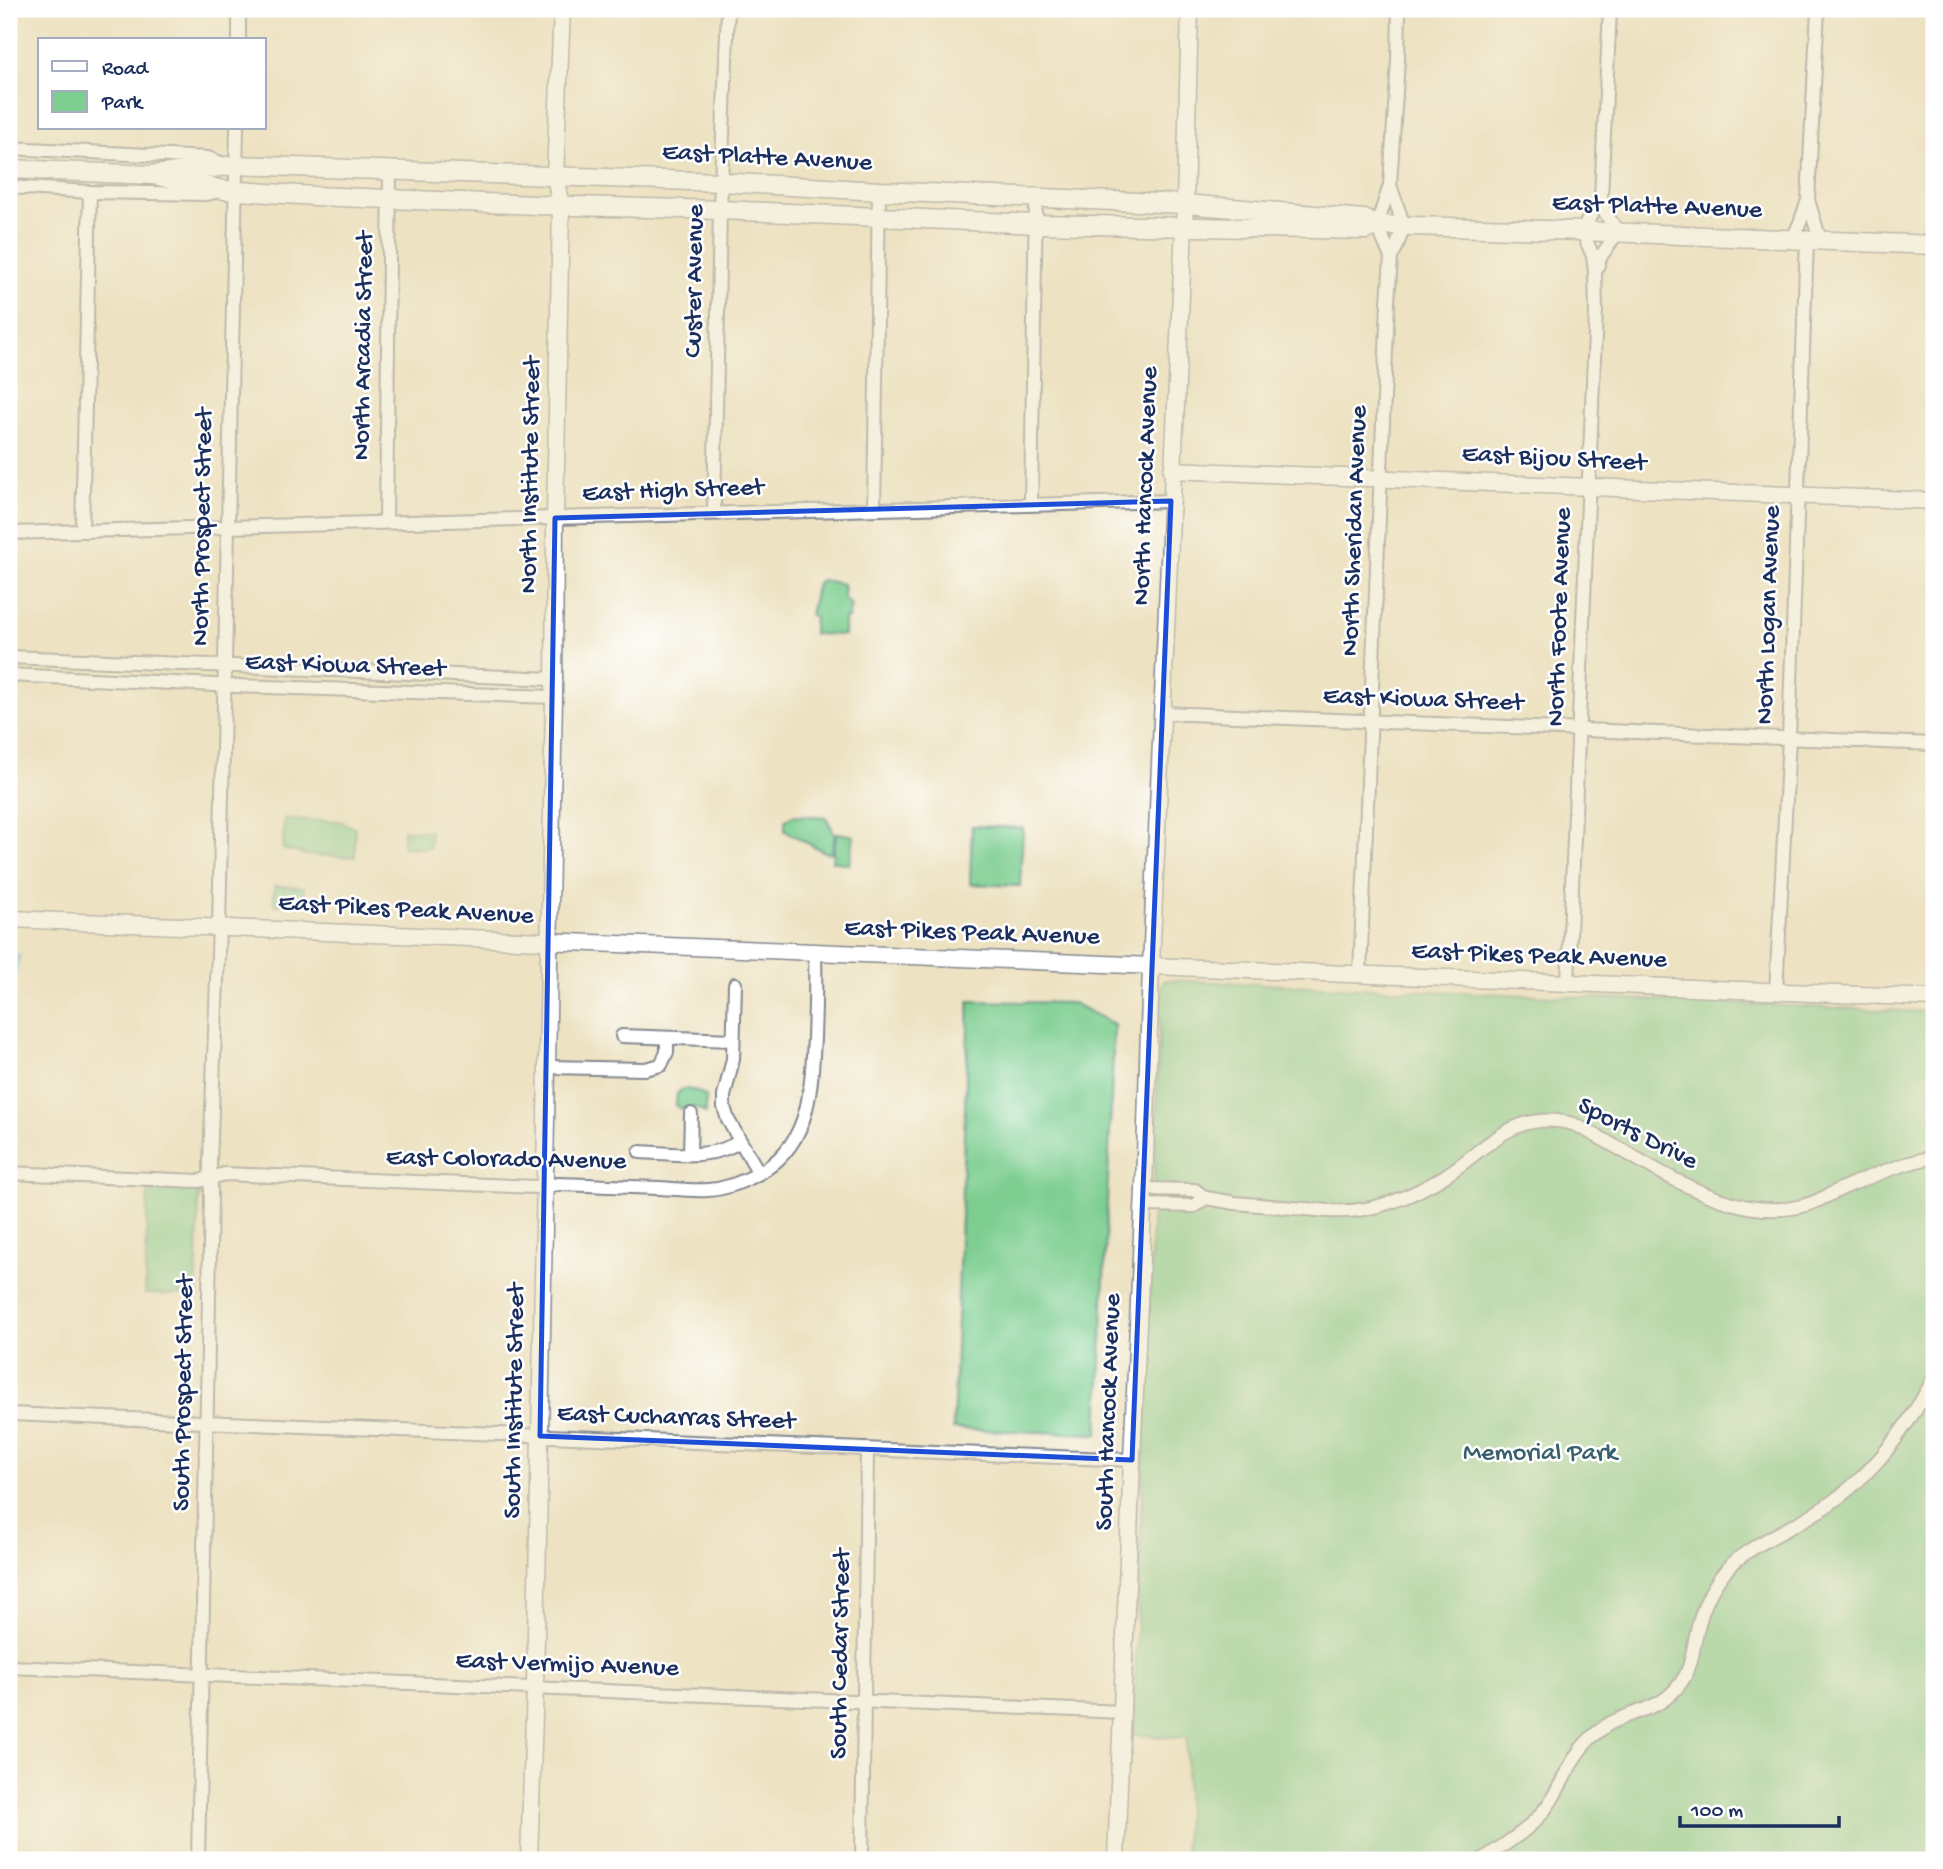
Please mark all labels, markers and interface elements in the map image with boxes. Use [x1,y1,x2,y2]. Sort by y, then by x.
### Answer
legend [38,38,266,130]
text: Road [102,58,150,83]
text: Park [101,92,145,117]
street label: East Platte Avenue [661,138,873,180]
street label: East Platte Avenue [1551,189,1763,227]
street label: Custer Avenue [679,203,713,358]
street label: North Arcadia Street [348,229,383,461]
street label: North Institute Street [514,354,550,594]
street label: North Hancock Avenue [1127,365,1167,606]
street label: North Sheridan Avenue [1336,404,1376,657]
street label: North Prospect Street [186,405,222,646]
street label: East Bijou Street [1461,440,1649,480]
street label: East High Street [582,473,767,511]
street label: North Logan Avenue [1751,504,1789,725]
street label: North Foote Avenue [1542,506,1580,727]
street label: East Kiowa Street [244,648,448,686]
street label: East Kiowa Street [1322,682,1526,720]
street label: East Pikes Peak Avenue [277,889,535,933]
street label: East Pikes Peak Avenue [844,914,1101,954]
street label: East Pikes Peak Avenue [1411,937,1668,977]
street label: Sports Drive [1572,1092,1703,1179]
street label: East Colorado Avenue [385,1143,627,1179]
street label: South Prospect Street [167,1272,203,1511]
street label: South Institute Street [498,1281,534,1519]
street label: South Hancock Avenue [1090,1292,1130,1531]
street label: East Cucharras Street [556,1399,798,1439]
park label: Memorial Park [1463,1439,1619,1470]
street label: South Cedar Street [825,1546,859,1759]
street label: East Vermijo Avenue [455,1647,680,1685]
scale bar [1680,1785,1840,1829]
text: 100 m [1690,1800,1743,1825]

